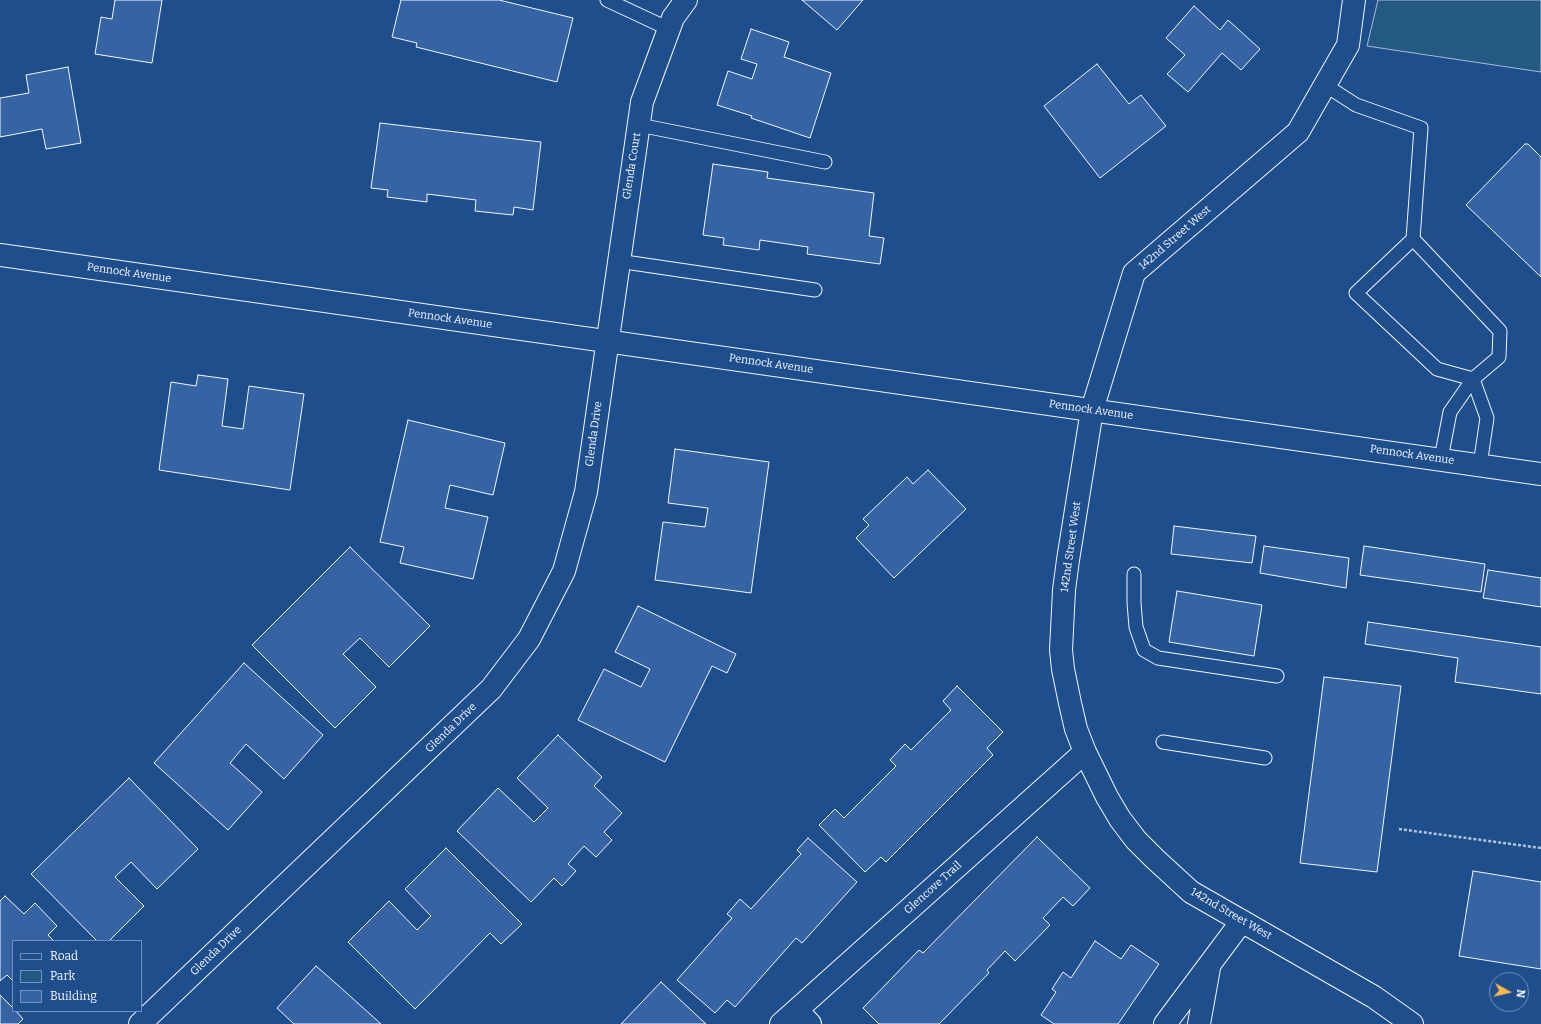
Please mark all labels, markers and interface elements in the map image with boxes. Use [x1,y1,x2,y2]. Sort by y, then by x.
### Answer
street label: Glenda Court [620,132,644,200]
street label: 142nd Street West [1136,203,1214,273]
street label: Pennock Avenue [86,261,172,285]
street label: Pennock Avenue [407,307,493,331]
street label: Pennock Avenue [728,352,814,376]
street label: Pennock Avenue [1048,398,1134,422]
street label: Glenda Drive [583,400,605,468]
street label: Pennock Avenue [1369,443,1455,467]
street label: 142nd Street West [1058,501,1084,593]
street label: Glenda Drive [423,700,479,756]
street label: Glencove Trail [902,859,964,917]
street label: 142nd Street West [1188,885,1274,943]
street label: Glenda Drive [188,923,244,979]
legend [12,940,142,1012]
text: Road [50,949,78,963]
text: Park [50,969,75,983]
north arrow [1489,972,1529,1012]
text: N [1513,988,1527,999]
text: Building [50,989,97,1003]

